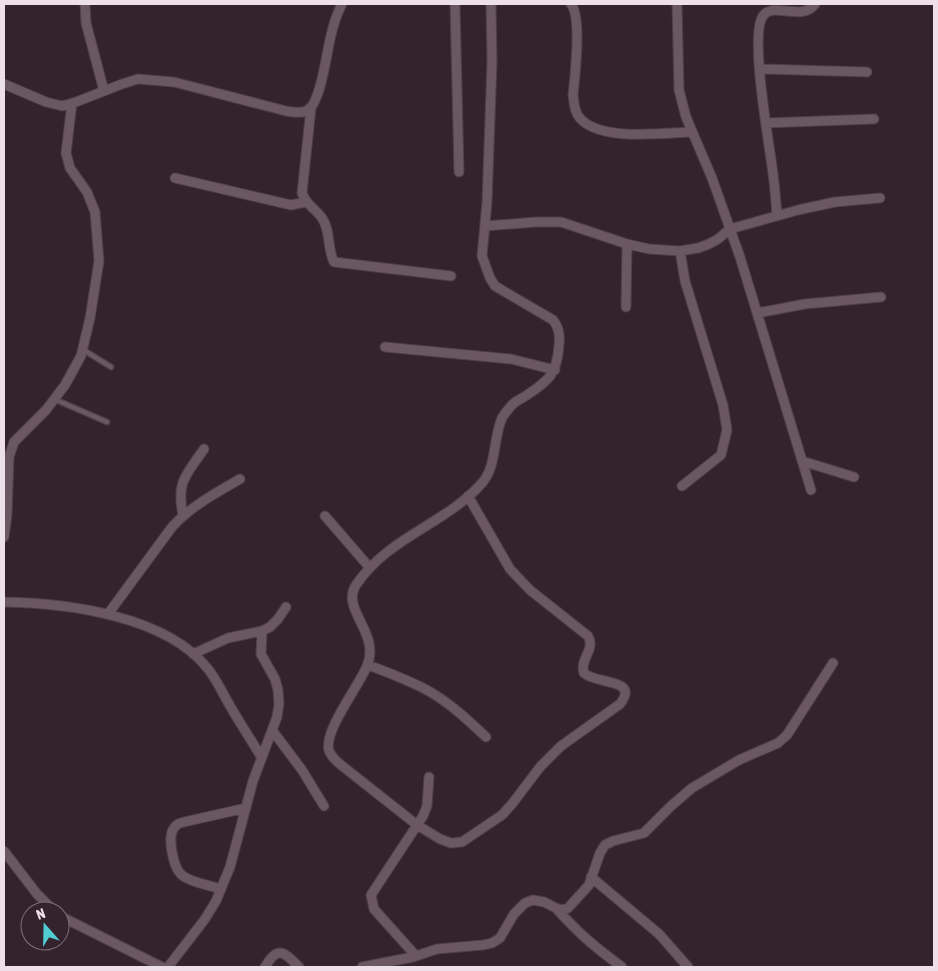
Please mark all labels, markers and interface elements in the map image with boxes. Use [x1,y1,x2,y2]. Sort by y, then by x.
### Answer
north arrow [20,901,70,951]
text: N [34,905,47,923]

